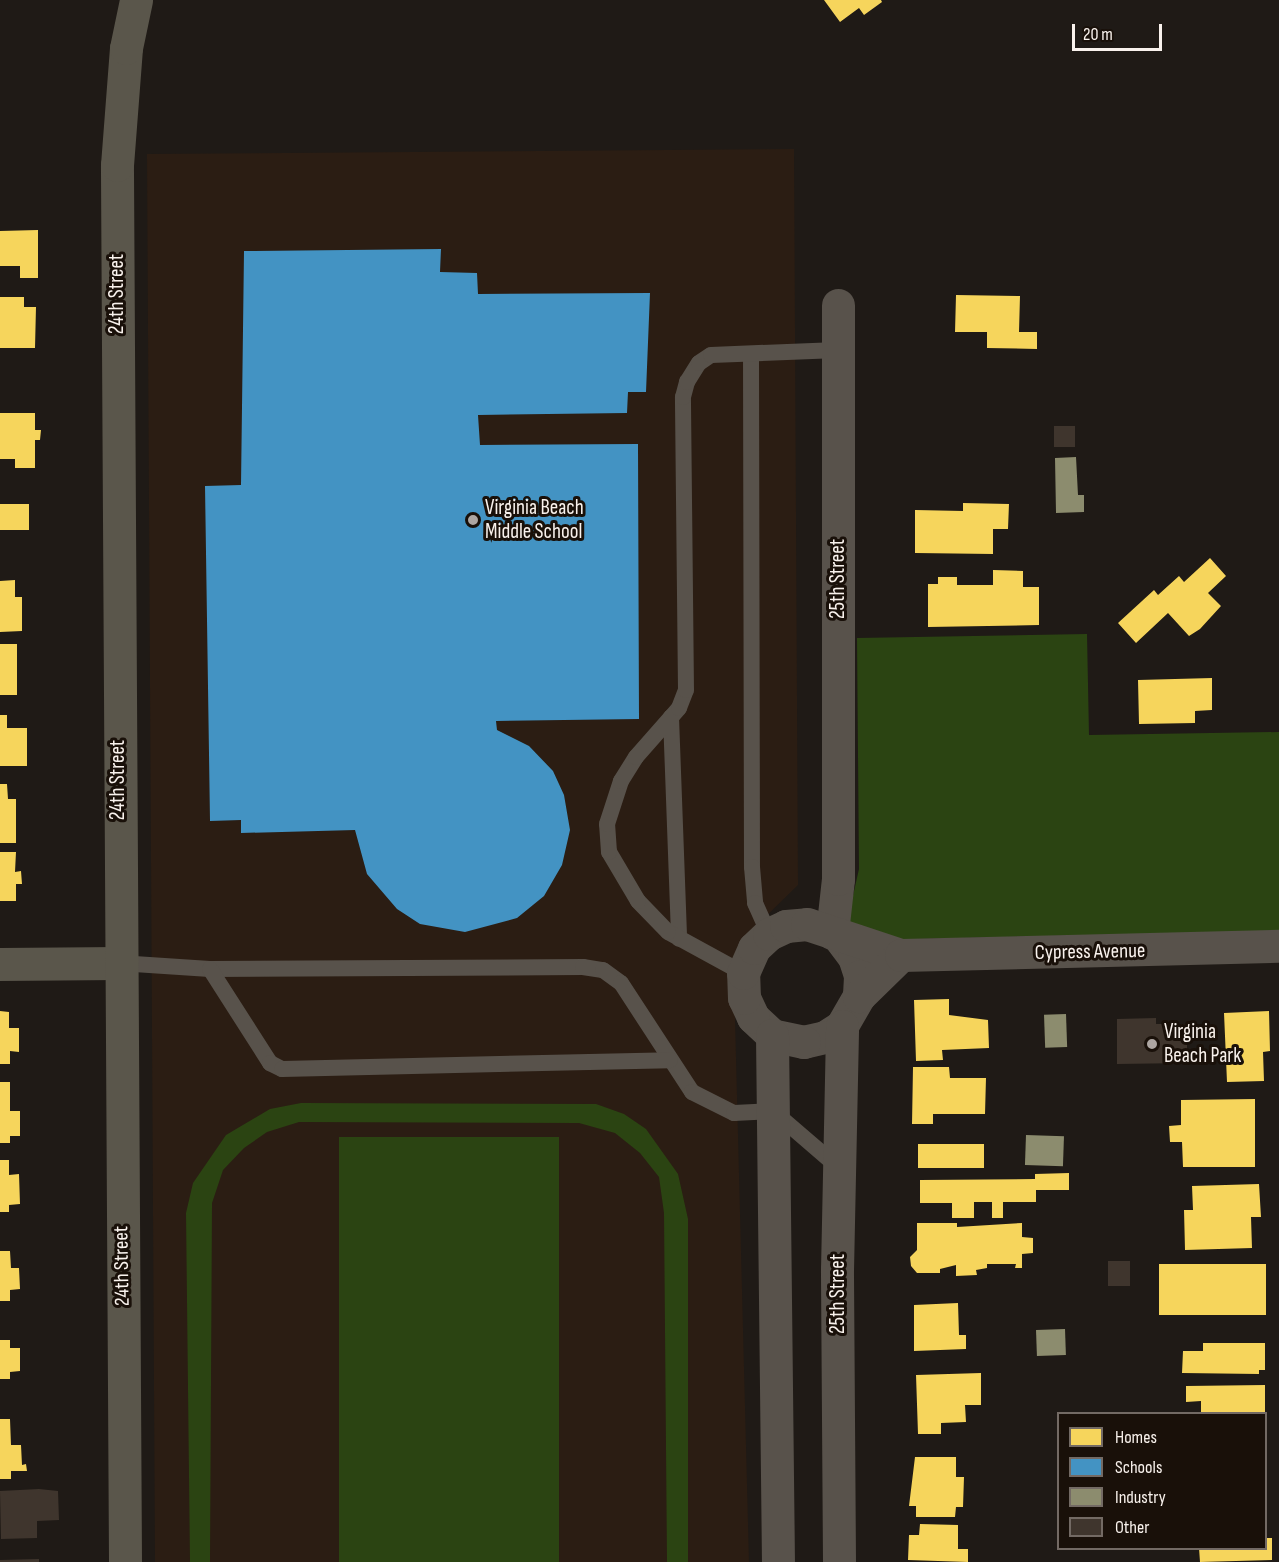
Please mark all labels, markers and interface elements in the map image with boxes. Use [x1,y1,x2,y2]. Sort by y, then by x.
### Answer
scale bar [1075,12,1165,50]
text: 20 m [1083,24,1113,45]
street label: 24th Street [104,254,130,334]
place label: Virginia Beach Middle School [485,495,584,545]
marker: Virginia Beach Middle School [466,513,480,527]
street label: 25th Street [825,539,851,619]
street label: 24th Street [105,740,131,820]
street label: Cypress Avenue [1034,938,1146,966]
place label: Virginia Beach Park [1164,1019,1241,1069]
marker: Virginia Beach Park [1145,1037,1159,1051]
street label: 24th Street [109,1226,135,1306]
street label: 25th Street [825,1254,851,1334]
legend [1057,1412,1267,1550]
text: Homes [1115,1427,1157,1448]
text: Schools [1115,1457,1162,1478]
text: Industry [1115,1487,1166,1508]
text: Other [1115,1517,1149,1538]

